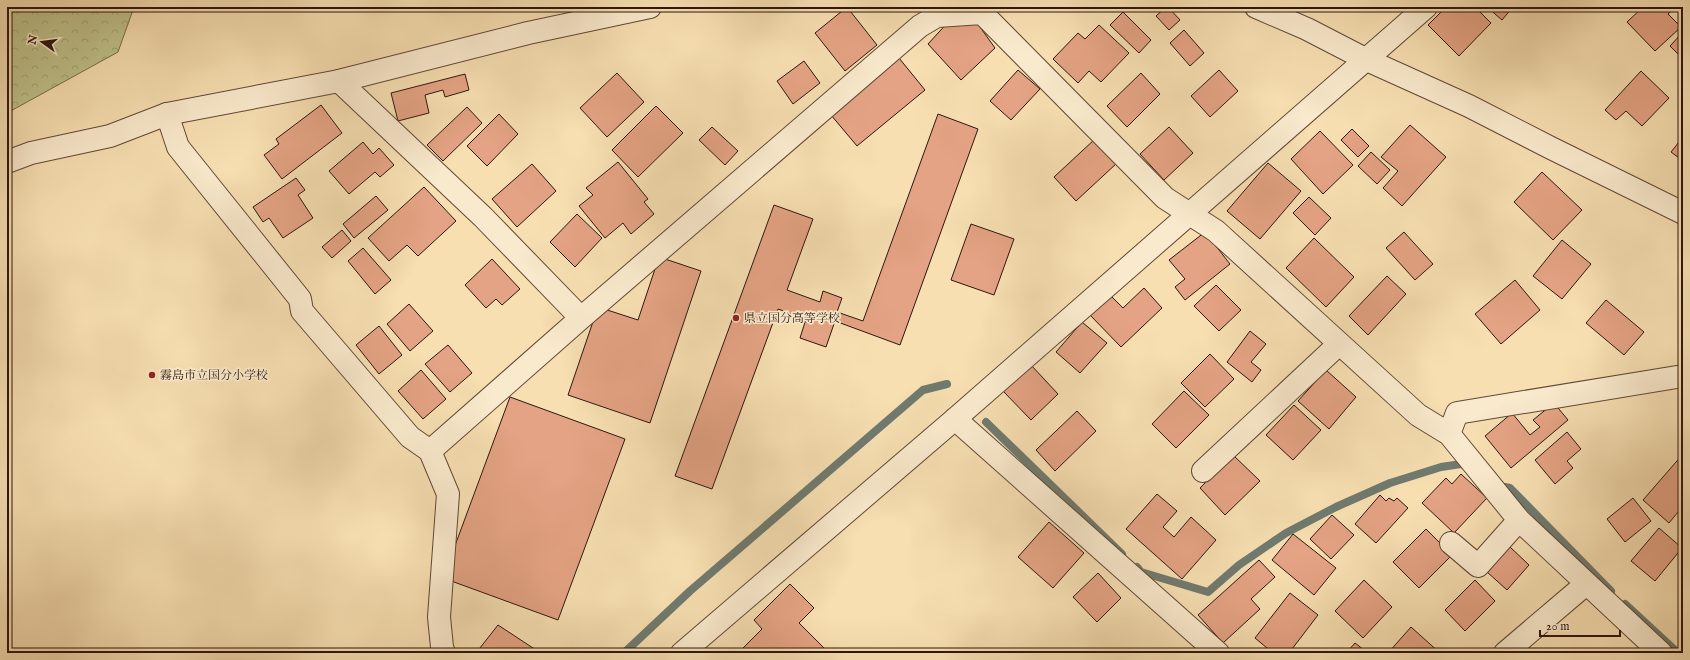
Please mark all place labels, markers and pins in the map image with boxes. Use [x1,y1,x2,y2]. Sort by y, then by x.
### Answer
place label: 県立国分高等学校 [744,311,840,326]
marker: 県立国分高等学校 [731,313,741,323]
place label: 霧島市立国分小学校 [160,368,268,383]
marker: 霧島市立国分小学校 [147,370,157,380]

